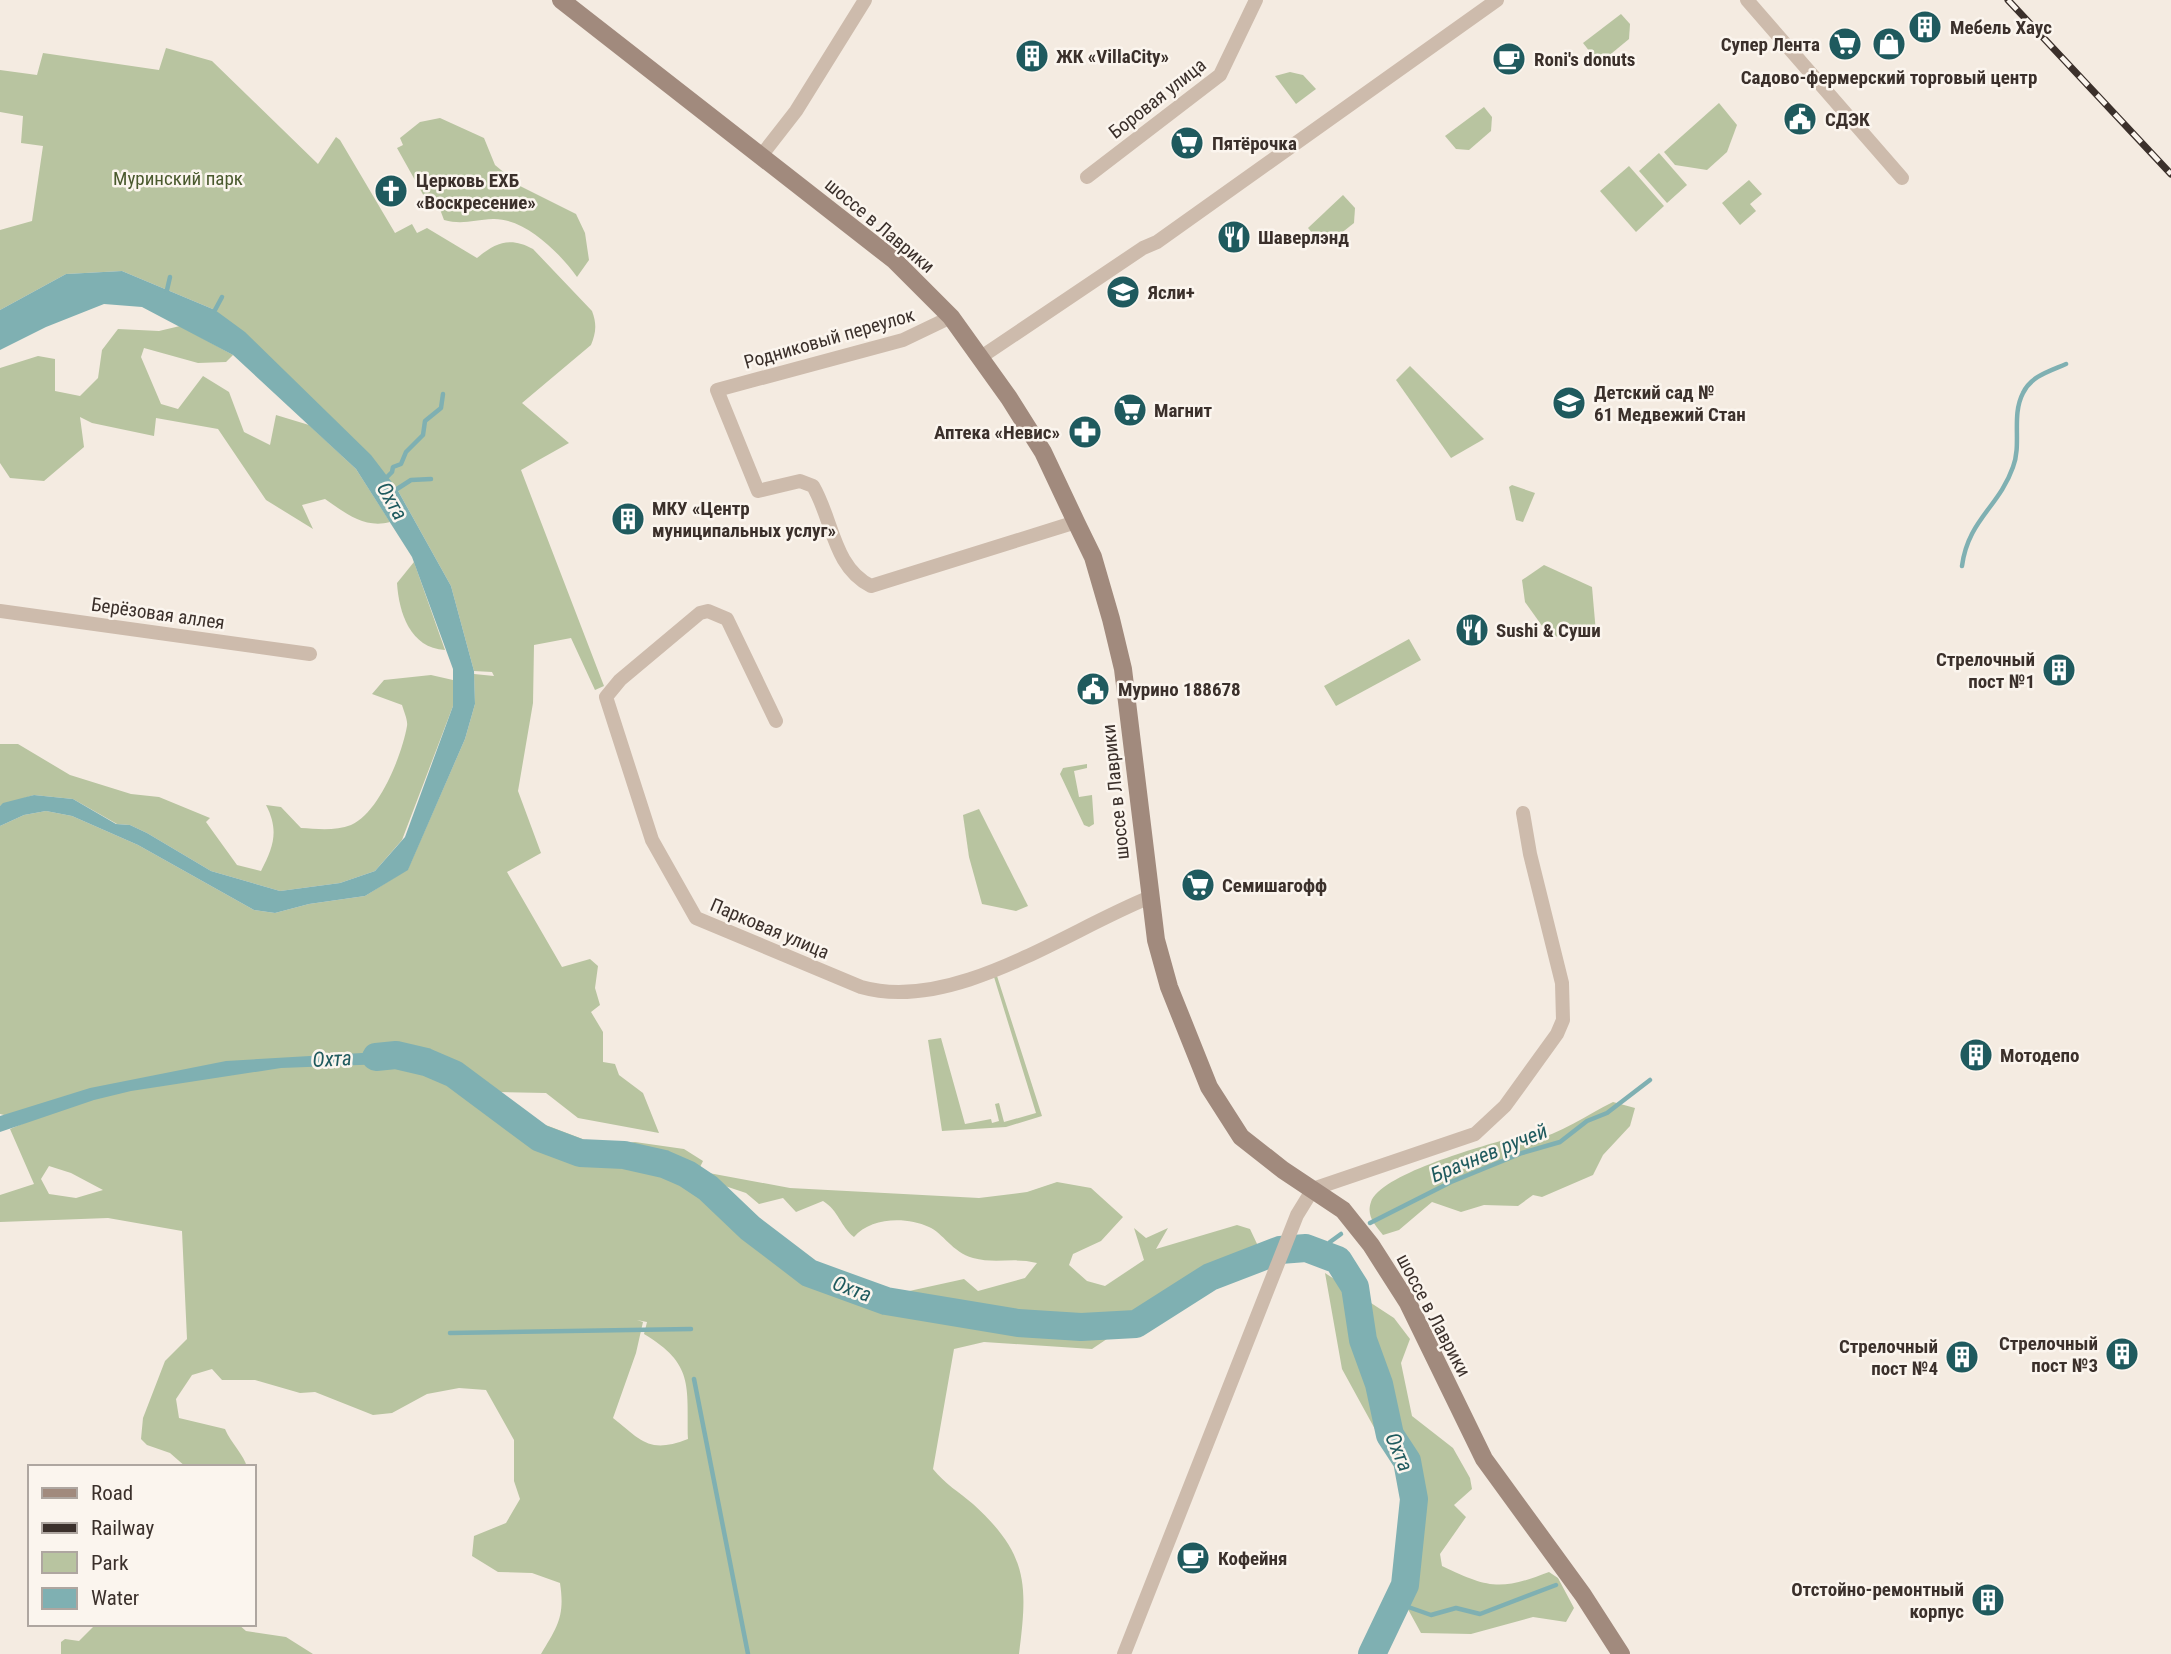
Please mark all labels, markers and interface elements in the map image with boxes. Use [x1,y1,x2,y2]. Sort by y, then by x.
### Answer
building icon: Мебель Хаус [1906,8,1944,46]
place label: Мебель Хаус [1950,16,2052,39]
supermarket icon: Супер Лента [1826,25,1864,63]
shop icon: Садово-фермерский торговый центр [1870,25,1908,63]
place label: Супер Лента [1721,33,1820,56]
building icon: ЖК «VillaCity» [1013,37,1051,75]
cafe icon: Roni's donuts [1490,40,1528,78]
place label: ЖК «VillaCity» [1056,45,1169,68]
place label: Roni's donuts [1534,48,1635,71]
street label: Боровая улица [1104,53,1211,143]
place label: Садово-фермерский торговый центр [1741,66,2037,89]
public building icon: СДЭК [1781,100,1819,138]
place label: СДЭК [1825,108,1870,131]
supermarket icon: Пятёрочка [1168,124,1206,162]
place label: Пятёрочка [1212,132,1297,155]
park label: Муринский парк [113,167,243,190]
place label: Церковь ЕХБ «Воскресение» [416,169,536,214]
church icon: Церковь ЕХБ «Воскресение» [372,172,410,210]
street label: шоссе в Лаврики [820,173,939,278]
restaurant icon: Шаверлэнд [1215,218,1253,256]
place label: Шаверлэнд [1258,226,1349,249]
school or university icon: Ясли+ [1104,273,1142,311]
place label: Ясли+ [1147,281,1195,304]
street label: Родниковый переулок [741,303,917,374]
place label: Детский сад № 61 Медвежий Стан [1594,381,1746,426]
school or university icon: Детский сад № 61 Медвежий Стан [1550,384,1588,422]
supermarket icon: Магнит [1111,391,1149,429]
place label: Магнит [1154,399,1212,422]
pharmacy icon: Аптека «Невис» [1066,413,1104,451]
place label: Аптека «Невис» [934,421,1060,444]
water label: Охта [372,478,412,524]
place label: МКУ «Центр муниципальных услуг» [652,497,836,542]
building icon: МКУ «Центр муниципальных услуг» [609,500,647,538]
street label: Берёзовая аллея [90,593,226,634]
restaurant icon: Sushi & Суши [1453,611,1491,649]
place label: Sushi & Суши [1496,619,1601,642]
place label: Стрелочный пост №1 [1936,648,2035,693]
building icon: Стрелочный пост №1 [2040,651,2078,689]
public building icon: Мурино 188678 [1074,670,1112,708]
place label: Мурино 188678 [1118,678,1241,701]
street label: шоссе в Лаврики [1097,723,1134,861]
supermarket icon: Семишагофф [1179,866,1217,904]
place label: Семишагофф [1222,874,1327,897]
street label: Парковая улица [707,893,833,964]
building icon: Мотодепо [1957,1036,1995,1074]
place label: Мотодепо [2000,1044,2080,1067]
water label: Охта [312,1046,352,1072]
water label: Брачнев ручей [1427,1119,1551,1187]
street label: шоссе в Лаврики [1392,1250,1476,1381]
water label: Охта [829,1271,875,1307]
place label: Стрелочный пост №3 [1999,1332,2098,1377]
place label: Стрелочный пост №4 [1839,1335,1938,1380]
building icon: Стрелочный пост №3 [2103,1335,2141,1373]
building icon: Стрелочный пост №4 [1943,1338,1981,1376]
water label: Охта [1380,1429,1418,1475]
legend [28,1465,256,1626]
text: Road [91,1481,133,1505]
text: Railway [91,1516,154,1540]
cafe icon: Кофейня [1174,1539,1212,1577]
place label: Кофейня [1218,1547,1287,1570]
text: Park [91,1551,129,1575]
place label: Отстойно-ремонтный корпус [1791,1578,1964,1623]
building icon: Отстойно-ремонтный корпус [1969,1581,2007,1619]
text: Water [91,1586,139,1610]

